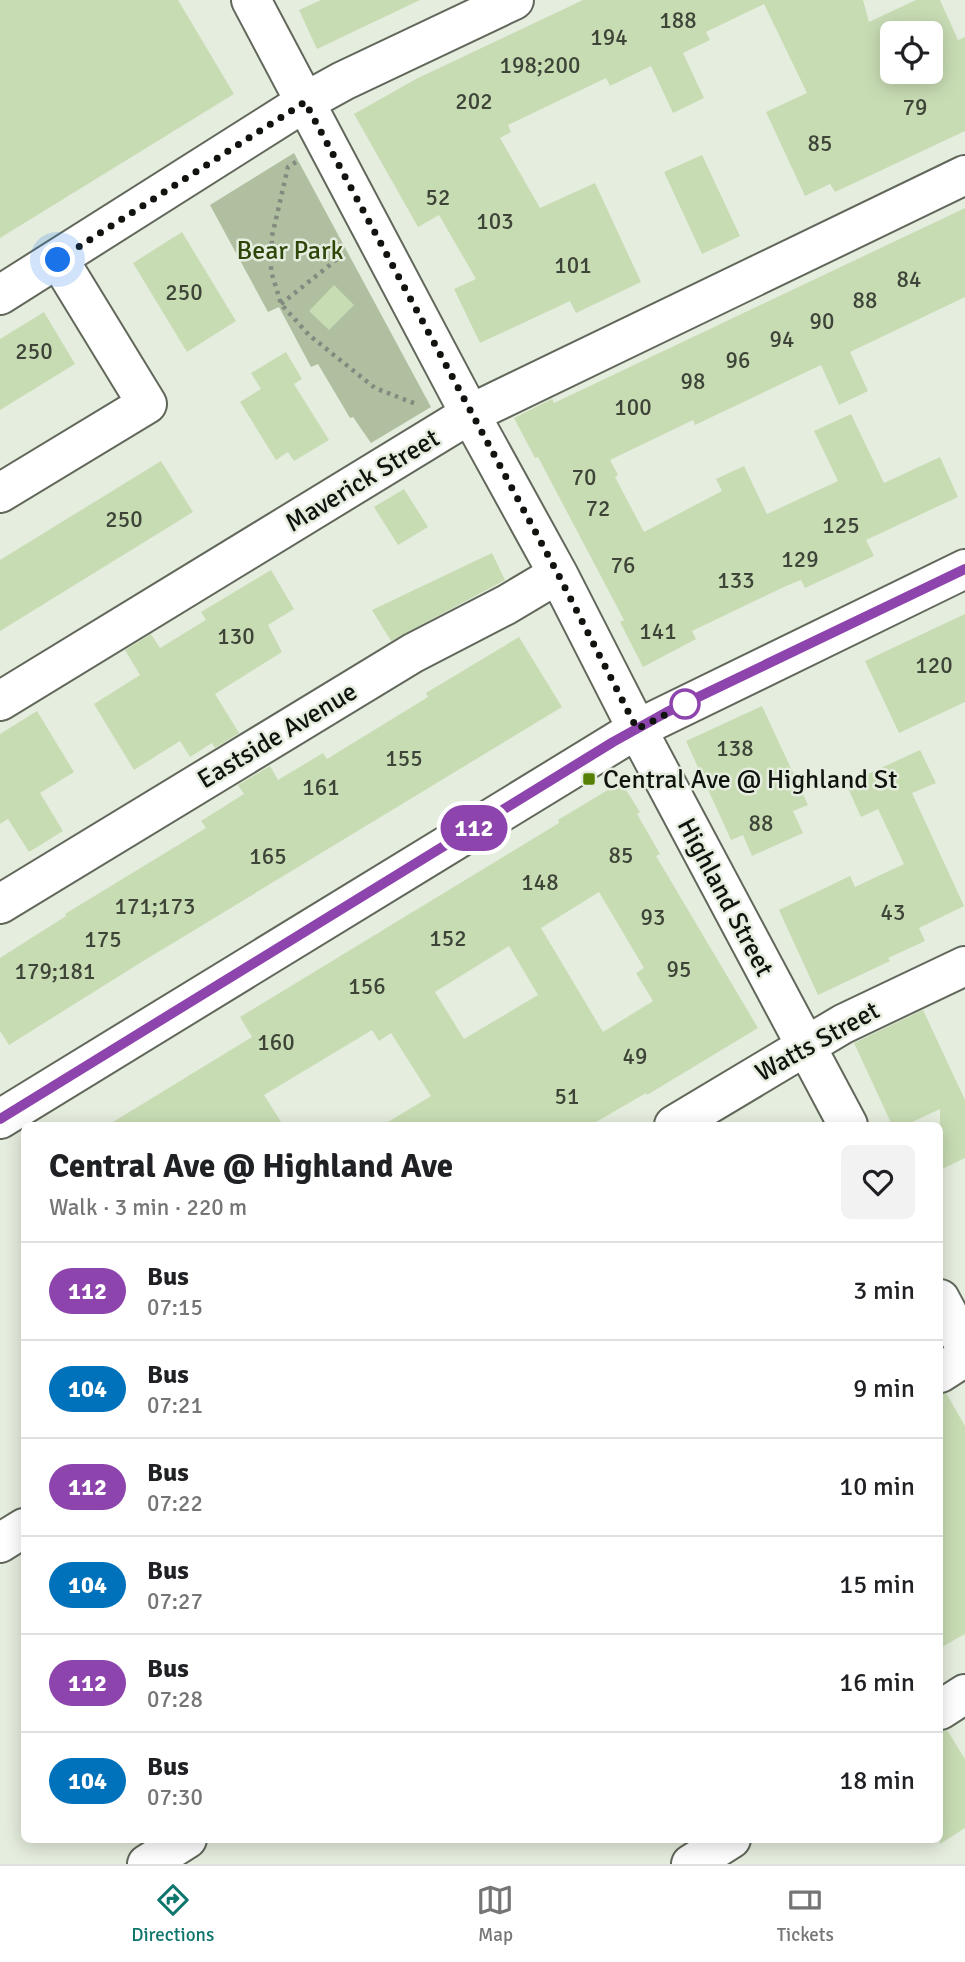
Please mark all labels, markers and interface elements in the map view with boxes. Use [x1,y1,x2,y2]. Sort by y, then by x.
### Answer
house number: 188 [659,6,697,35]
map controls [880,21,943,84]
button: locate [880,21,943,84]
house number: 194 [590,23,628,52]
house number: 198;200 [500,51,580,80]
house number: 202 [455,87,493,116]
house number: 79 [903,93,927,122]
house number: 85 [808,129,832,158]
house number: 52 [426,183,450,212]
house number: 103 [476,207,514,236]
park label: Bear Park [236,235,344,267]
your location [40,242,75,277]
house number: 101 [554,251,592,280]
house number: 84 [897,265,921,294]
house number: 250 [165,278,203,307]
house number: 88 [853,286,877,315]
house number: 90 [810,307,834,336]
house number: 94 [770,325,794,354]
house number: 250 [15,337,53,366]
house number: 96 [726,346,750,375]
house number: 98 [681,367,705,396]
house number: 100 [614,393,652,422]
street label: Maverick Street [280,422,445,539]
house number: 70 [572,463,596,492]
house number: 72 [586,494,610,523]
house number: 250 [105,505,143,534]
house number: 125 [822,511,860,540]
house number: 129 [781,545,819,574]
house number: 76 [611,551,635,580]
house number: 133 [717,566,755,595]
house number: 141 [639,617,677,646]
house number: 130 [217,622,255,651]
house number: 120 [915,651,953,680]
street label: Eastside Avenue [192,676,363,796]
unlabelled marker [670,689,700,719]
house number: 138 [716,734,754,763]
house number: 155 [385,744,423,773]
place label: Central Ave @ Highland St [603,764,897,796]
marker: Central Ave @ Highland St [581,771,597,787]
house number: 161 [302,773,340,802]
line badge: 112 [434,805,514,851]
house number: 88 [749,809,773,838]
text: 112 [455,813,493,843]
street label: Highland Street [670,813,780,982]
house number: 85 [609,841,633,870]
house number: 165 [249,842,287,871]
house number: 148 [521,868,559,897]
house number: 171;173 [115,892,195,921]
house number: 43 [881,898,905,927]
house number: 93 [641,903,665,932]
house number: 152 [429,924,467,953]
house number: 175 [84,925,122,954]
house number: 95 [667,955,691,984]
house number: 179;181 [15,957,95,986]
house number: 156 [348,972,386,1001]
street label: Watts Street [750,995,885,1089]
house number: 160 [257,1028,295,1057]
house number: 49 [623,1042,647,1071]
house number: 51 [555,1082,579,1111]
button: heart [841,1145,915,1219]
text: Central Ave @ Highland Ave [49,1146,453,1187]
text: Walk · 3 min · 220 m [49,1193,247,1222]
text: Bus [147,1261,189,1293]
text: 3 min [853,1275,915,1307]
text: 112 [68,1276,107,1306]
text: 07:15 [147,1293,203,1322]
text: Bus [147,1359,189,1391]
text: 9 min [853,1373,915,1405]
text: 104 [68,1374,107,1404]
text: 07:21 [147,1391,203,1420]
text: Bus [147,1457,189,1489]
text: 10 min [839,1471,915,1503]
text: 112 [68,1472,107,1502]
text: 07:22 [147,1489,203,1518]
text: Bus [147,1555,189,1587]
text: 15 min [839,1569,915,1601]
text: 104 [68,1570,107,1600]
text: 07:27 [147,1587,203,1616]
text: Bus [147,1653,189,1685]
text: 16 min [839,1667,915,1699]
text: 112 [68,1668,107,1698]
text: 07:28 [147,1685,203,1714]
text: Bus [147,1751,189,1783]
text: 18 min [839,1765,915,1797]
text: 104 [68,1766,107,1796]
text: 07:30 [147,1783,203,1812]
tab: Directions [131,1881,214,1947]
tab: Map [476,1881,514,1947]
tab: Tickets [777,1881,834,1947]

